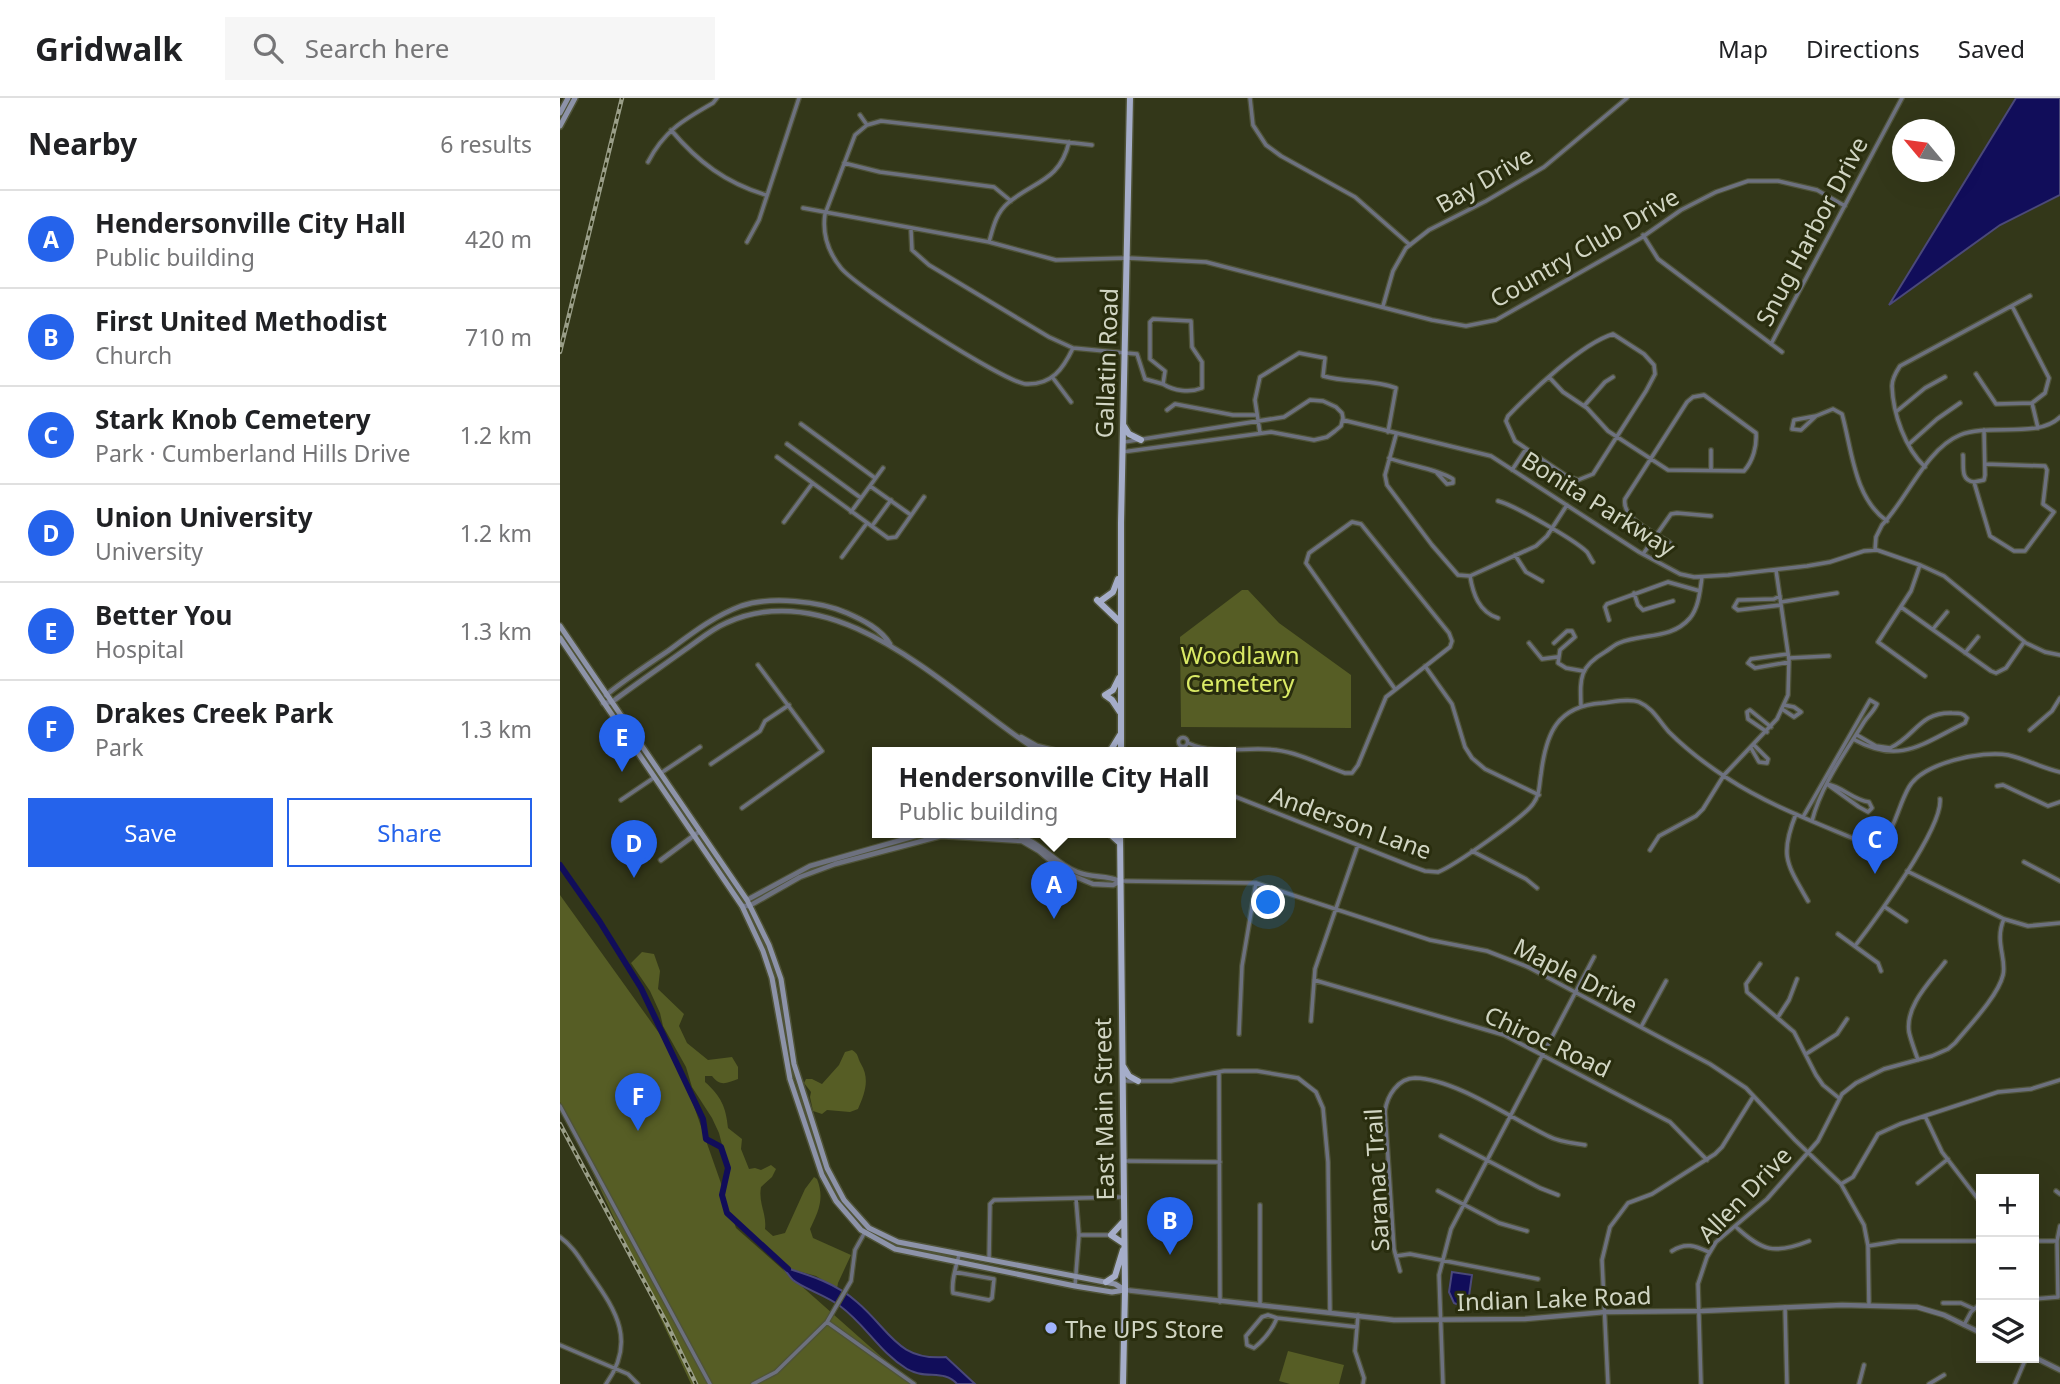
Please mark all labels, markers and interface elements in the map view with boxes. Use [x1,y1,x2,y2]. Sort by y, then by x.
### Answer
search box [225,17,715,80]
text: Gridwalk [35,26,183,71]
icon: search [249,29,287,67]
text: Search here [305,30,449,66]
text: Map [1718,32,1768,65]
text: Directions [1806,32,1920,65]
text: Saved [1958,32,2025,65]
north arrow [1892,119,1955,182]
text: Nearby [28,123,137,164]
text: 6 results [440,128,532,160]
street label: Snug Harbor Drive [1747,131,1875,331]
street label: Bay Drive [1429,138,1539,220]
street label: Country Club Drive [1484,179,1684,315]
text: Hendersonville City Hall [95,205,406,241]
text: A [43,223,59,255]
text: 420 m [465,223,532,255]
text: Public building [95,241,255,273]
street label: Gallatin Road [1087,287,1125,439]
text: First United Methodist [95,303,387,339]
text: B [43,321,59,353]
text: 710 m [465,321,532,353]
text: Church [95,339,172,371]
text: Stark Knob Cemetery [95,401,371,437]
text: C [44,419,58,451]
text: 1.2 km [460,419,532,451]
text: Park · Cumberland Hills Drive [95,437,411,469]
street label: Bonita Parkway [1516,443,1683,564]
text: Union University [95,499,313,535]
text: D [43,517,59,549]
text: 1.2 km [460,517,532,549]
text: University [95,535,203,567]
text: Better You [95,597,232,633]
text: E [45,615,57,647]
text: 1.3 km [460,615,532,647]
text: Hospital [95,633,184,665]
park label: Woodlawn Cemetery [1181,638,1300,699]
text: Drakes Creek Park [95,695,333,731]
text: F [45,713,57,745]
text: 1.3 km [460,713,532,745]
pin: E [599,714,645,772]
text: Park [95,731,144,763]
popup [872,747,1236,838]
text: Hendersonville City Hall [899,759,1209,795]
street label: Anderson Lane [1266,777,1436,867]
text: Public building [899,795,1058,827]
button: Save [28,798,273,867]
button: Share [287,798,532,867]
pin: C [1852,816,1898,874]
pin: D [611,820,657,878]
pin: A [1031,861,1077,919]
your location [1251,885,1285,919]
street label: Maple Drive [1508,930,1644,1020]
street label: Chiroc Road [1480,997,1616,1085]
street label: East Main Street [1085,1017,1121,1201]
pin: F [615,1073,661,1131]
street label: Saranac Trail [1356,1108,1396,1252]
street label: Allen Drive [1690,1139,1798,1249]
map controls [1976,1174,2039,1363]
button: + [1976,1174,2039,1237]
pin: B [1147,1197,1193,1255]
button: − [1976,1237,2039,1300]
street label: Indian Lake Road [1456,1278,1652,1318]
button: layers [1976,1300,2039,1363]
place label: The UPS Store [1065,1312,1224,1345]
marker: The UPS Store [1043,1320,1059,1336]

